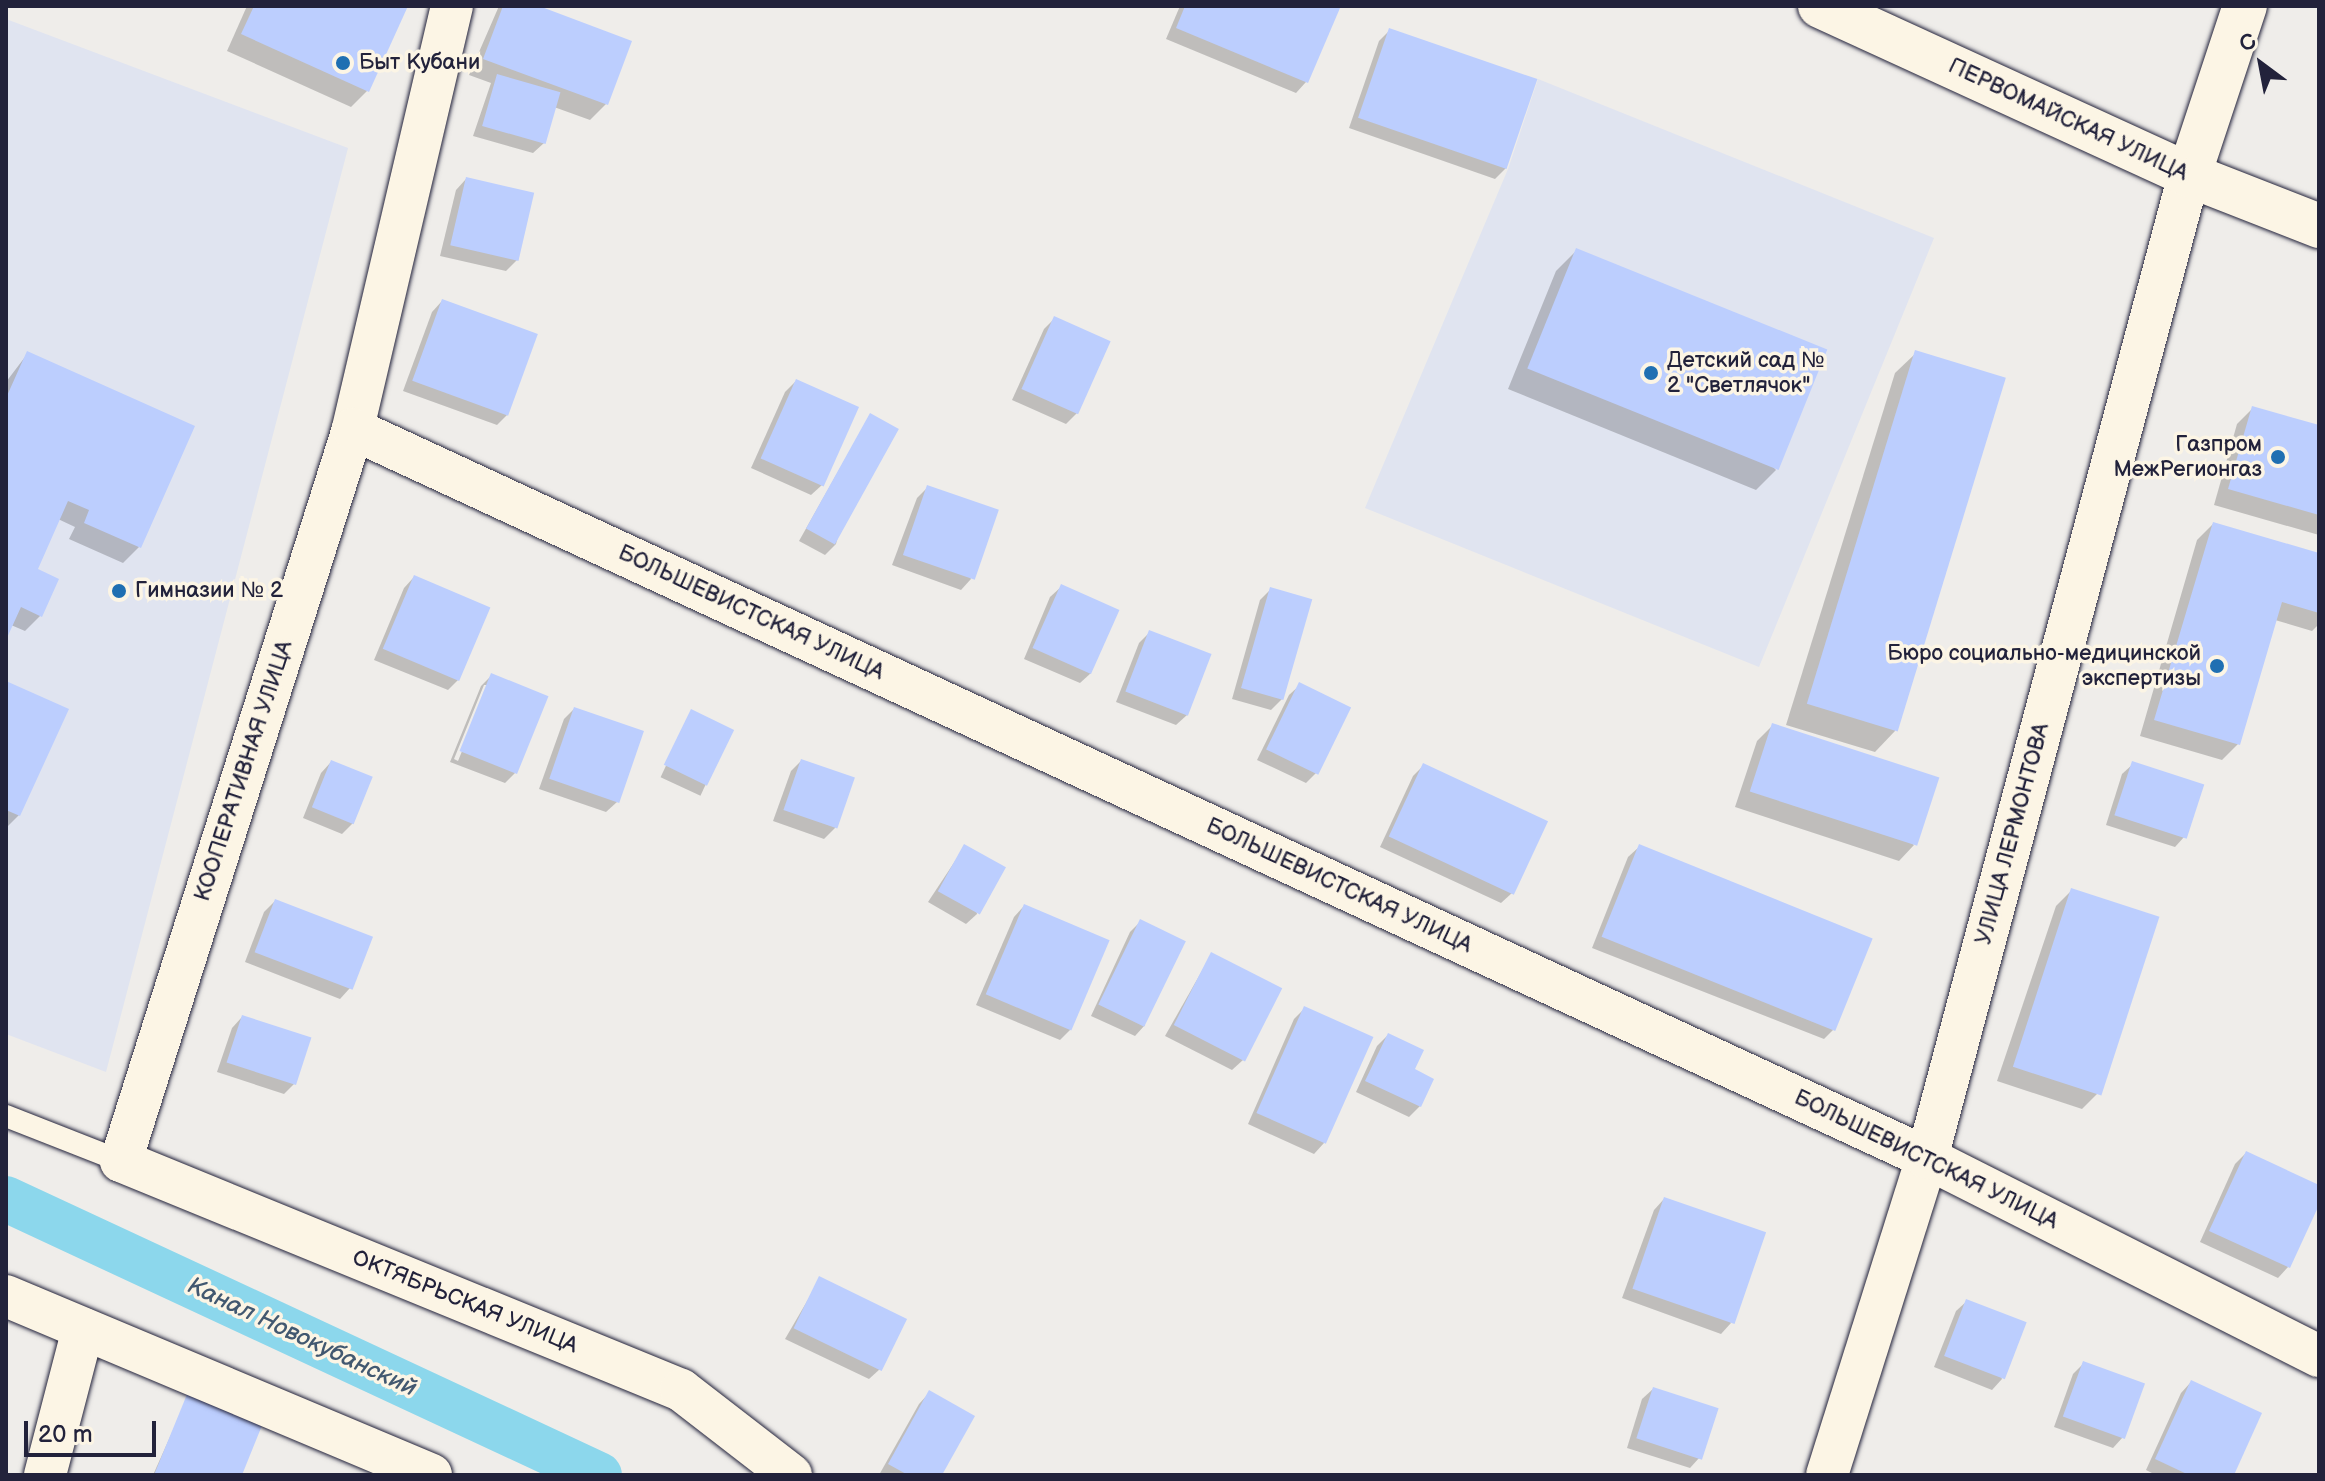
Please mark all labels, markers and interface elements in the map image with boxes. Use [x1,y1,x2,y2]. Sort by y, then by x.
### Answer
north arrow [2221,24,2301,104]
text: С [2234,28,2262,59]
place label: Быт Кубани [359,50,480,76]
street label: ПЕРВОМАЙСКАЯ УЛИЦА [1944,53,2192,187]
marker: Быт Кубани [334,54,352,72]
place label: Детский сад № 2 "Светлячок" [1667,347,1825,398]
marker: Детский сад № 2 "Светлячок" [1642,364,1660,382]
place label: Газпром МежРегионгаз [2113,431,2262,482]
marker: Газпром МежРегионгаз [2269,448,2287,466]
street label: БОЛЬШЕВИСТСКАЯ УЛИЦА [614,540,888,686]
place label: Гимназии № 2 [135,578,283,604]
marker: Гимназии № 2 [110,582,128,600]
street label: КООПЕРАТИВНАЯ УЛИЦА [189,637,299,905]
place label: Бюро социально-медицинской экспертизы [1887,640,2201,692]
marker: Бюро социально-медицинской экспертизы [2208,657,2226,675]
street label: УЛИЦА ЛЕРМОНТОВА [1971,720,2055,948]
street label: БОЛЬШЕВИСТСКАЯ УЛИЦА [1202,813,1476,959]
street label: БОЛЬШЕВИСТСКАЯ УЛИЦА [1790,1085,2062,1235]
street label: ОКТЯБРЬСКАЯ УЛИЦА [349,1245,581,1359]
water label: Канал Новокубанский [183,1271,421,1403]
scale bar [28,1405,160,1455]
text: 20 m [38,1420,93,1449]

